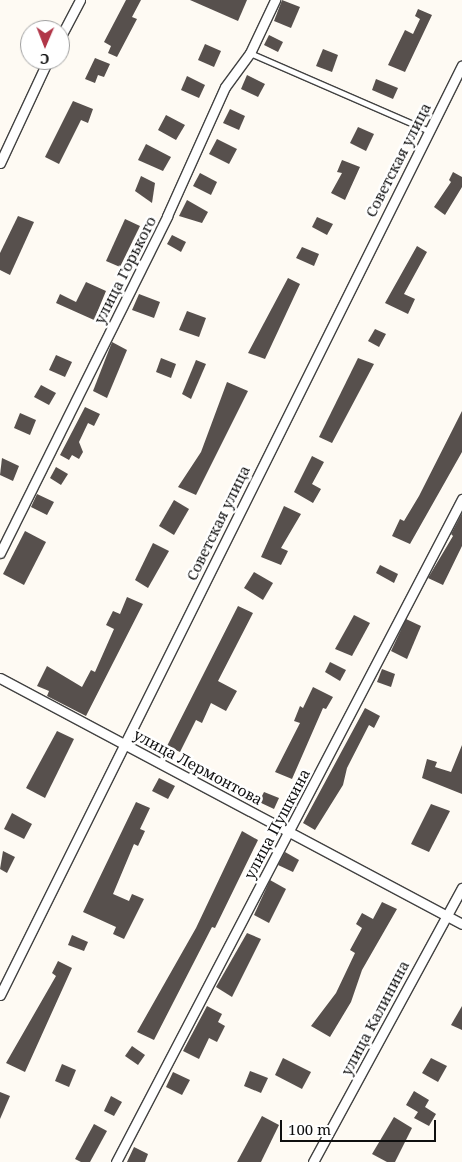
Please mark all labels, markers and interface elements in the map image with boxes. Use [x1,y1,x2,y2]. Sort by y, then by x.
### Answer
north arrow [20,20,70,70]
text: С [40,50,50,69]
street label: Советская улица [361,100,435,220]
street label: улица Горького [90,213,160,327]
street label: Советская улица [182,463,254,583]
street label: улица Лермонтова [131,725,265,809]
street label: улица Пушкина [240,766,314,882]
street label: улица Калинина [337,958,413,1078]
scale bar [282,1110,438,1142]
text: 100 m [288,1119,331,1139]

